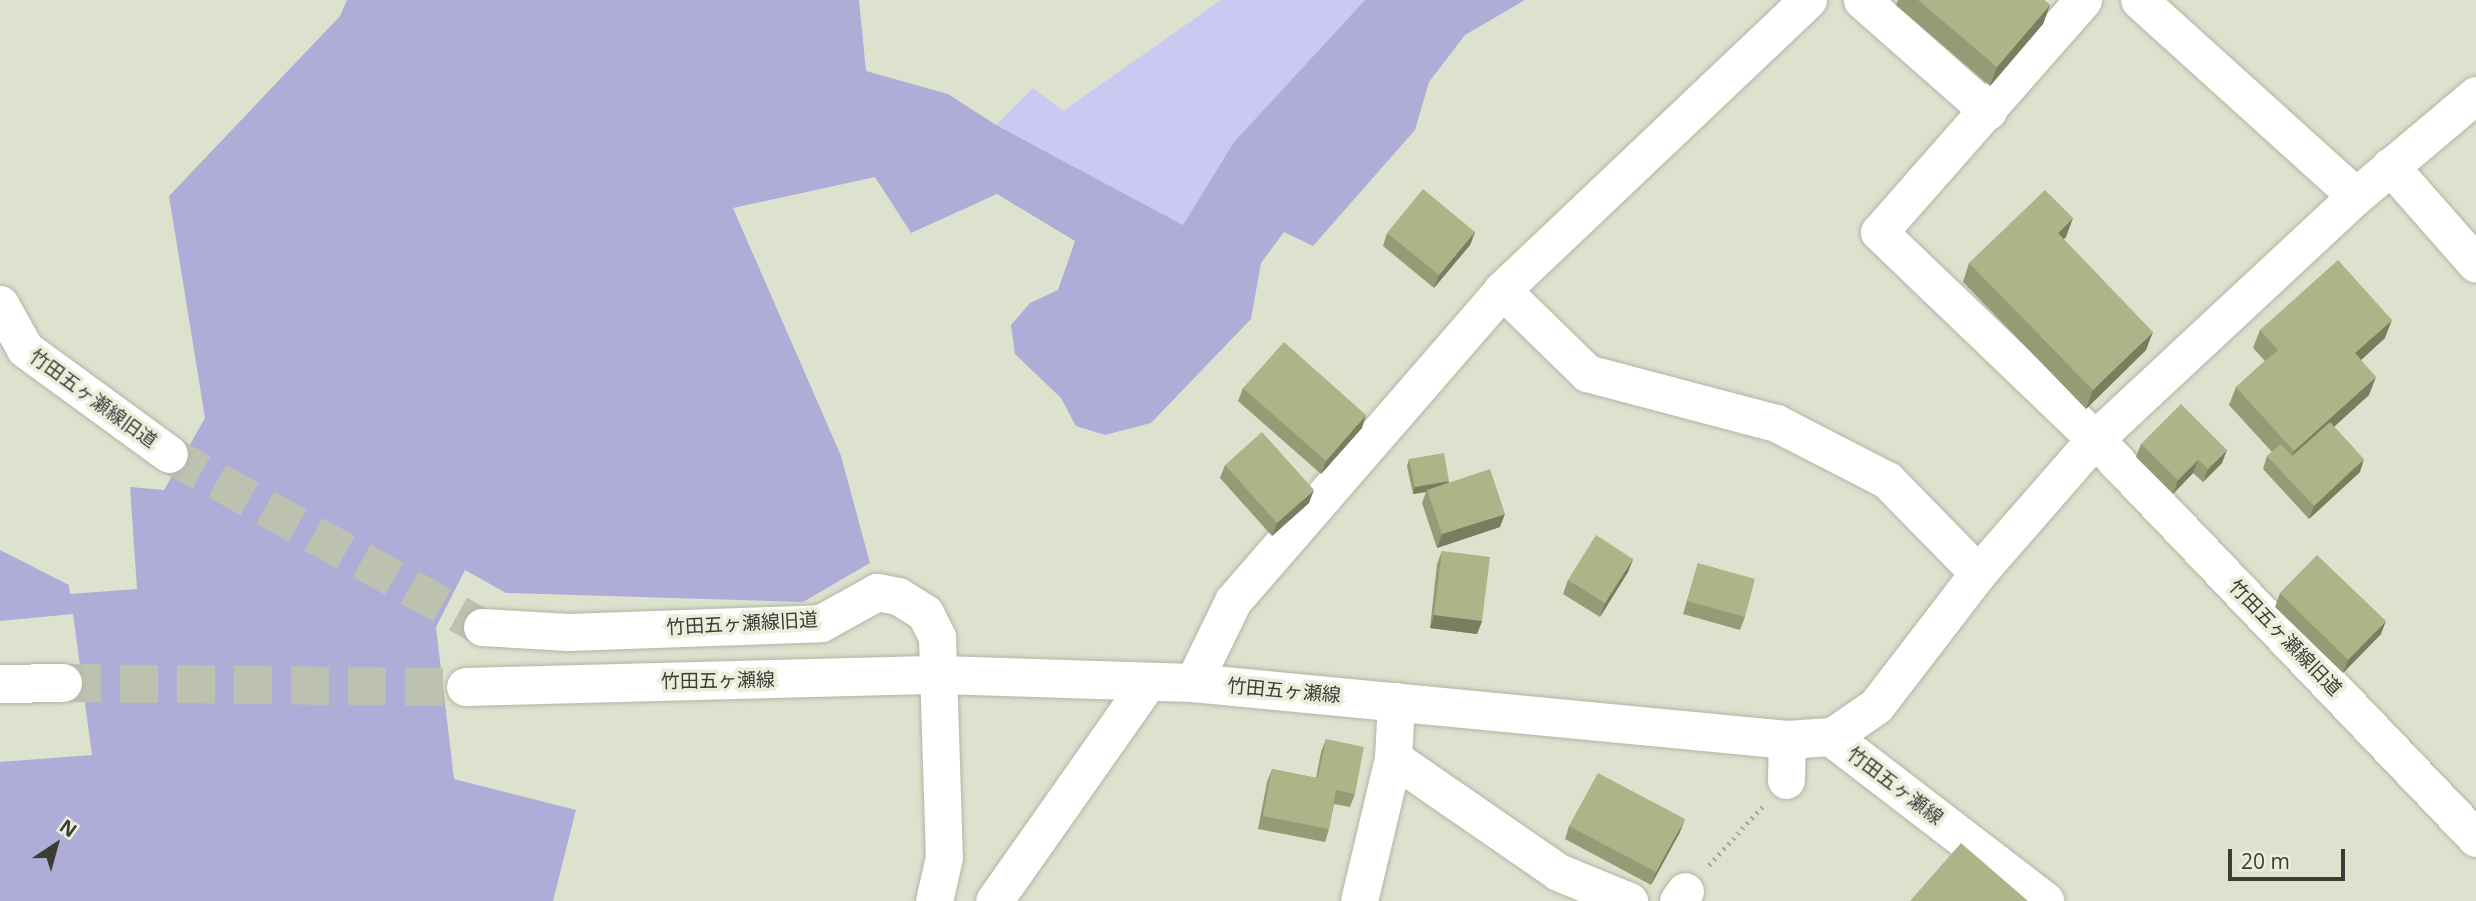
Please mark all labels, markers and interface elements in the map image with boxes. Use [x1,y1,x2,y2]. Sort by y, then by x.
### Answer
street label: 竹田五ヶ瀬線旧道 [25,345,161,453]
street label: 竹田五ヶ瀬線旧道 [2224,575,2346,701]
street label: 竹田五ヶ瀬線旧道 [666,609,818,639]
street label: 竹田五ヶ瀬線 [661,669,775,693]
street label: 竹田五ヶ瀬線 [1226,675,1342,707]
street label: 竹田五ヶ瀬線 [1843,743,1947,829]
north arrow [21,810,91,880]
text: N [54,813,82,843]
scale bar [2231,834,2348,878]
text: 20 m [2241,847,2290,875]

